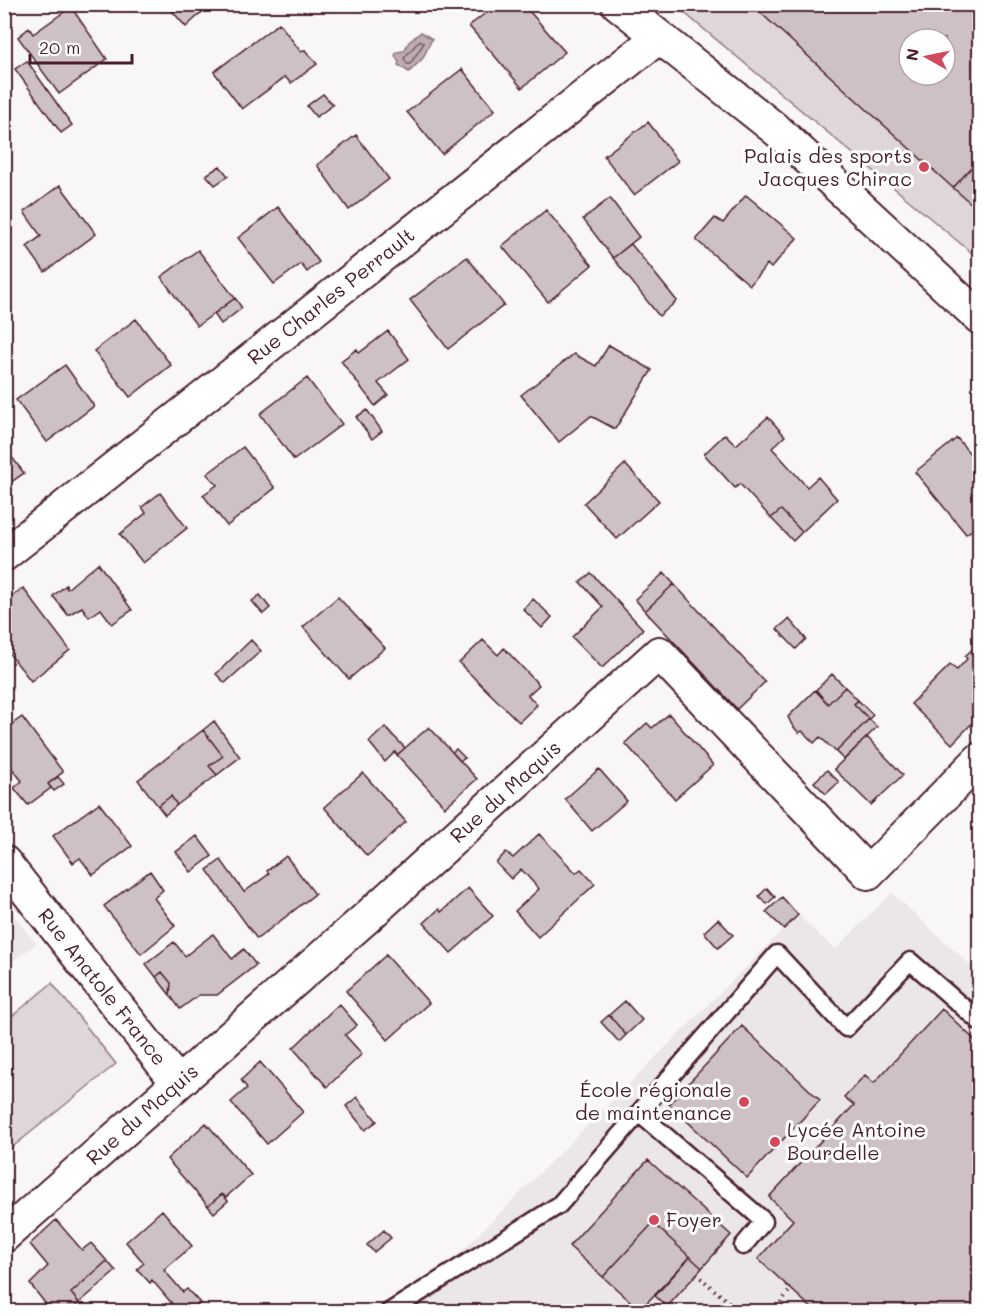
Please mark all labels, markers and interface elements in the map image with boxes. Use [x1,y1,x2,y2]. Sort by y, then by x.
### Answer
scale bar [30,27,132,65]
north arrow [897,27,957,87]
text: 20 m [39,35,80,59]
text: N [900,47,923,62]
place label: Palais des sports Jacques Chirac [744,142,912,191]
marker: Palais des sports Jacques Chirac [917,160,931,174]
street label: Rue Charles Perrault [242,221,419,370]
street label: Rue du Maquis [444,734,566,848]
street label: Rue Anatole France [33,902,173,1070]
street label: Rue du Maquis [80,1058,203,1170]
place label: École régionale de maintenance [575,1076,732,1125]
marker: École régionale de maintenance [737,1095,751,1109]
place label: Lycée Antoine Bourdelle [787,1116,926,1165]
marker: Lycée Antoine Bourdelle [768,1135,782,1149]
place label: Foyer [666,1206,722,1232]
marker: Foyer [647,1213,661,1227]

